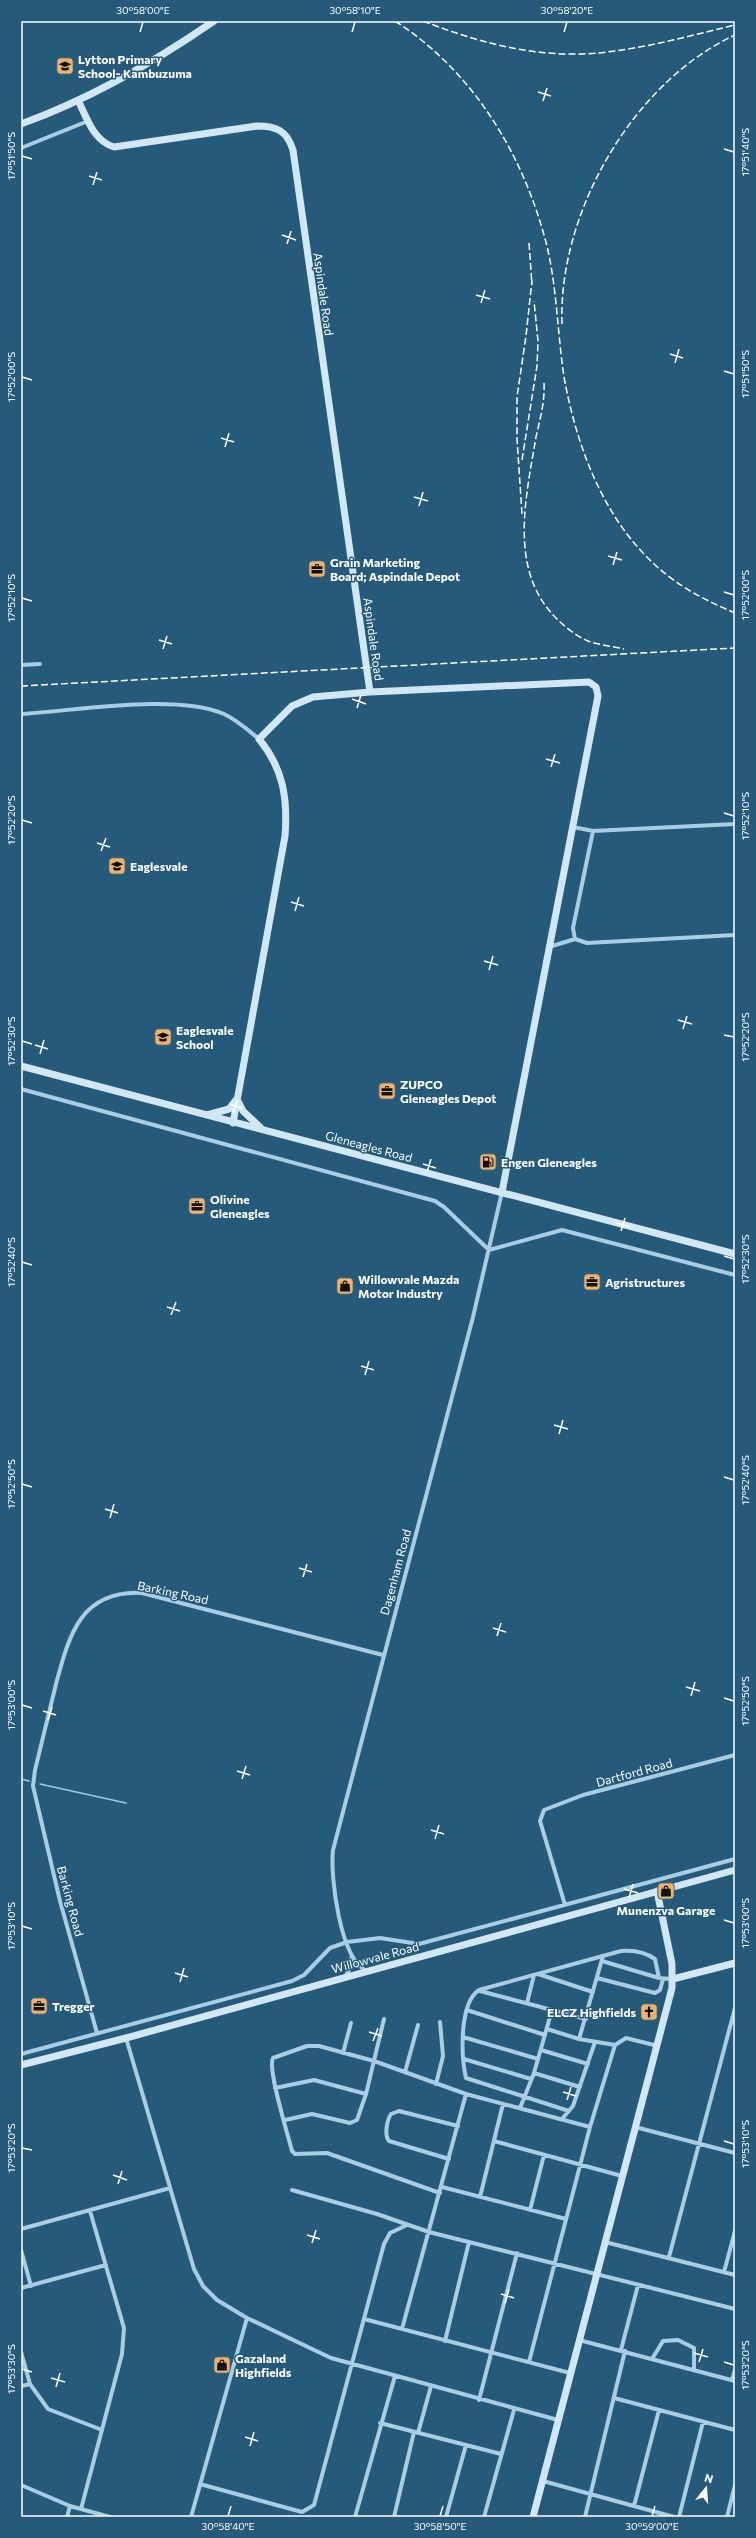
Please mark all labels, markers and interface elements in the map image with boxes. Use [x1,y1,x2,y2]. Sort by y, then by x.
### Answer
text: 30°58'00"E [116,4,170,16]
text: 30°58'10"E [329,4,381,16]
text: 30°58'20"E [541,4,593,16]
place label: Lytton Primary School- Kambuzuma [78,52,192,80]
school or university icon: Lytton Primary School- Kambuzuma [55,56,75,76]
text: 17°51'40"S [739,128,751,176]
text: 17°51'50"S [5,132,17,180]
street label: Aspindale Road [311,252,337,336]
text: 17°51'50"S [739,350,751,398]
text: 17°52'00"S [5,352,17,402]
place label: Grain Marketing Board; Aspindale Depot [330,555,460,583]
office icon: Grain Marketing Board; Aspindale Depot [307,559,327,579]
text: 17°52'00"S [739,570,751,620]
text: 17°52'10"S [5,574,17,622]
street label: Aspindale Road [361,597,387,681]
text: 17°52'10"S [739,792,751,840]
text: 17°52'20"S [5,795,17,845]
school or university icon: Eaglesvale [107,856,127,876]
place label: Eaglesvale [130,859,187,873]
text: 17°52'20"S [739,1012,751,1062]
text: 17°52'30"S [5,1016,17,1066]
place label: Eaglesvale School [176,1023,233,1051]
school or university icon: Eaglesvale School [153,1027,173,1047]
place label: ZUPCO Gleneagles Depot [400,1077,496,1105]
office icon: ZUPCO Gleneagles Depot [377,1081,397,1101]
street label: Gleneagles Road [324,1128,414,1164]
fuel station icon: Engen Gleneagles [478,1152,498,1172]
place label: Engen Gleneagles [501,1155,597,1169]
place label: Olivine Gleneagles [210,1192,270,1220]
office icon: Olivine Gleneagles [187,1196,207,1216]
text: 17°52'30"S [739,1234,751,1284]
text: 17°52'40"S [5,1237,17,1287]
place label: Willowvale Mazda Motor Industry [358,1272,459,1300]
office icon: Agristructures [582,1272,602,1292]
place label: Agristructures [605,1275,685,1289]
shop icon: Willowvale Mazda Motor Industry [335,1276,355,1296]
text: 17°52'40"S [739,1455,751,1505]
text: 17°52'50"S [5,1459,17,1509]
street label: Dagenham Road [377,1527,413,1617]
street label: Barking Road [136,1578,210,1606]
text: 17°52'50"S [739,1676,751,1726]
text: 17°53'00"S [5,1680,17,1730]
street label: Dartford Road [594,1755,674,1789]
street label: Barking Road [55,1864,87,1938]
shop icon: Munenzva Garage [656,1881,676,1901]
text: 17°53'00"S [739,1898,751,1948]
text: 17°53'10"S [5,1902,17,1950]
place label: Munenzva Garage [617,1903,715,1917]
street label: Willowvale Road [330,1939,420,1975]
office icon: Tregger [29,1996,49,2016]
place label: Tregger [52,1999,94,2013]
church icon: ELCZ Highfields [639,2002,659,2022]
place label: ELCZ Highfields [547,2005,636,2019]
text: 17°53'10"S [739,2120,751,2168]
text: 17°53'20"S [5,2123,17,2173]
text: 17°53'20"S [739,2340,751,2390]
text: 17°53'30"S [5,2344,17,2394]
place label: Gazaland Highfields [235,2351,292,2379]
shop icon: Gazaland Highfields [212,2355,232,2375]
north arrow [686,2468,726,2508]
text: N [703,2471,715,2485]
text: 30°58'40"E [202,2520,255,2532]
text: 30°58'50"E [414,2520,466,2532]
text: 30°59'00"E [625,2520,679,2532]

